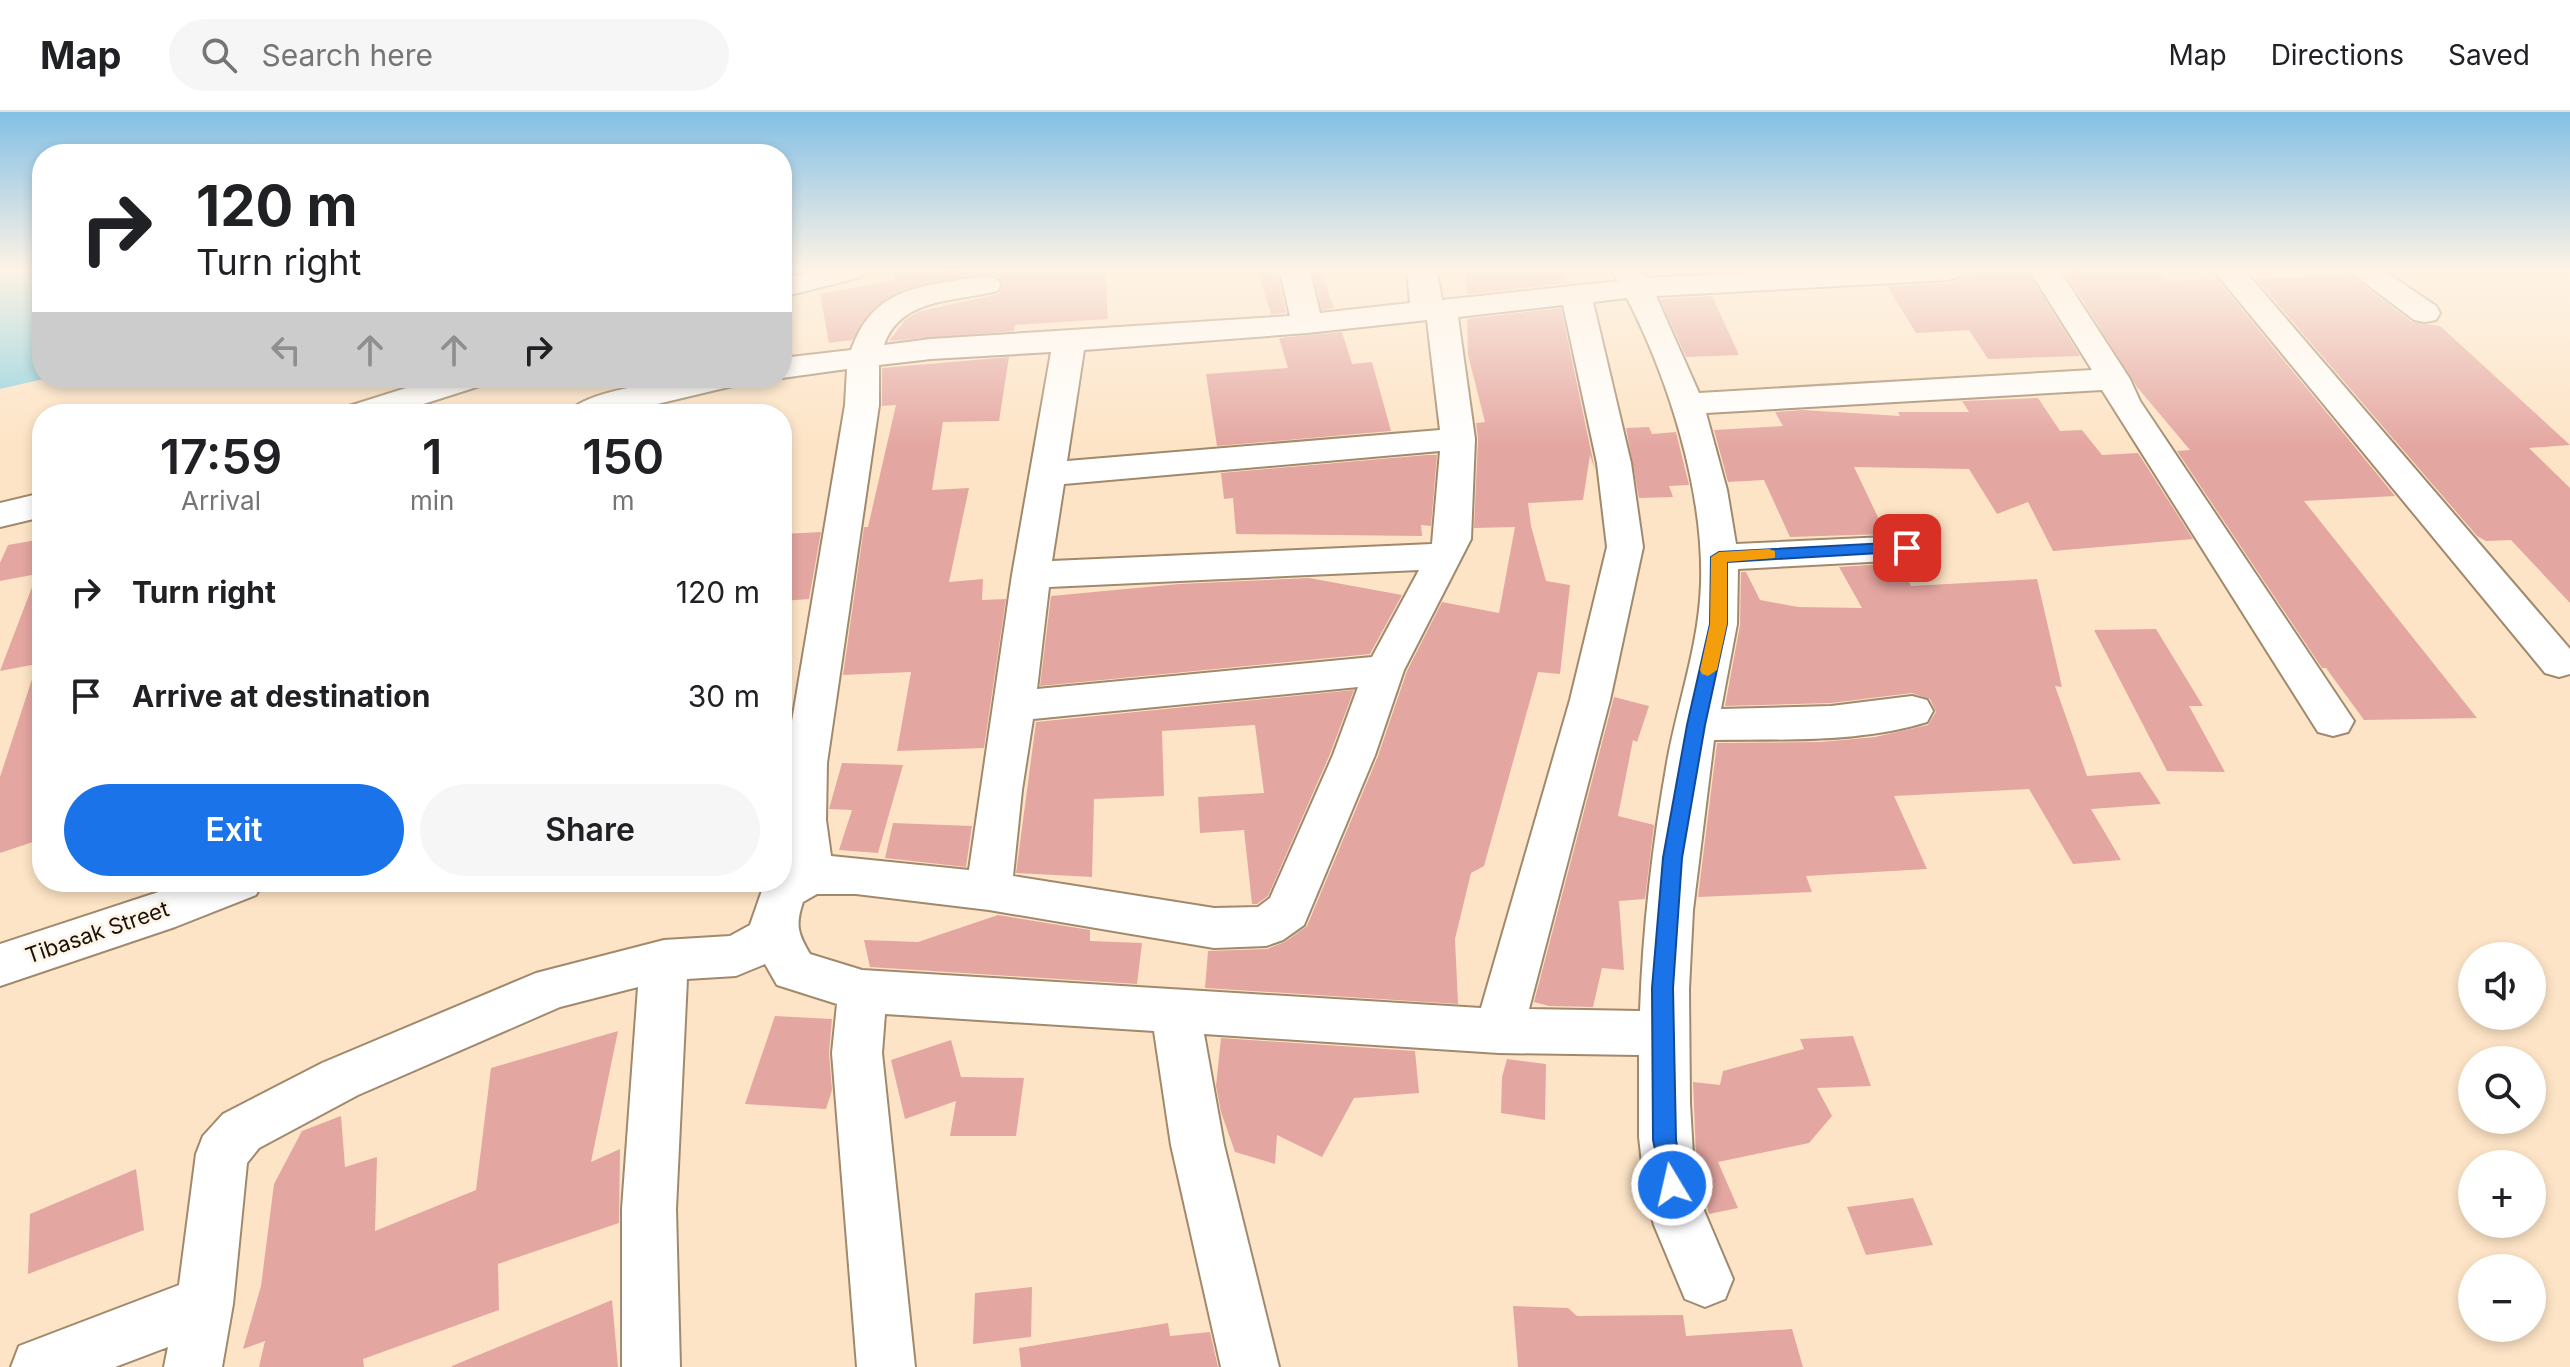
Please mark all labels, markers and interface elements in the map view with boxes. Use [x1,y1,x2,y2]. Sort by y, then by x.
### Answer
search box [169,19,729,91]
text: Map [40,32,121,78]
icon: search [197,33,241,77]
text: Search here [261,37,433,73]
text: Map [2168,38,2227,72]
text: Directions [2271,38,2404,72]
text: Saved [2448,38,2530,72]
text: 120 m [196,172,358,240]
icon: right [64,176,168,280]
text: Turn right [196,240,361,284]
icon: left [264,328,308,372]
icon: ahead [348,328,392,372]
icon: ahead [432,328,476,372]
icon: right [516,328,560,372]
text: 17:59 [160,427,282,486]
text: 1 [422,427,442,486]
text: 150 [582,427,664,486]
text: Arrival [181,485,261,516]
text: min [410,485,454,516]
text: m [612,485,635,516]
pin [1873,514,1941,582]
icon: arrive [1885,526,1929,570]
icon: right [64,570,108,614]
text: Turn right [132,574,276,610]
text: 120 m [676,574,760,610]
icon: arrive [64,674,108,718]
text: Arrive at destination [132,678,430,714]
text: 30 m [688,678,760,714]
button: Exit [64,784,404,876]
button: Share [420,784,760,876]
street label: Tibasak Street [22,895,172,969]
map controls [2458,942,2546,1342]
button: sound [2458,942,2546,1030]
button: search [2458,1046,2546,1134]
position arrow [1630,1143,1714,1227]
button: + [2458,1150,2546,1238]
button: − [2458,1254,2546,1342]

